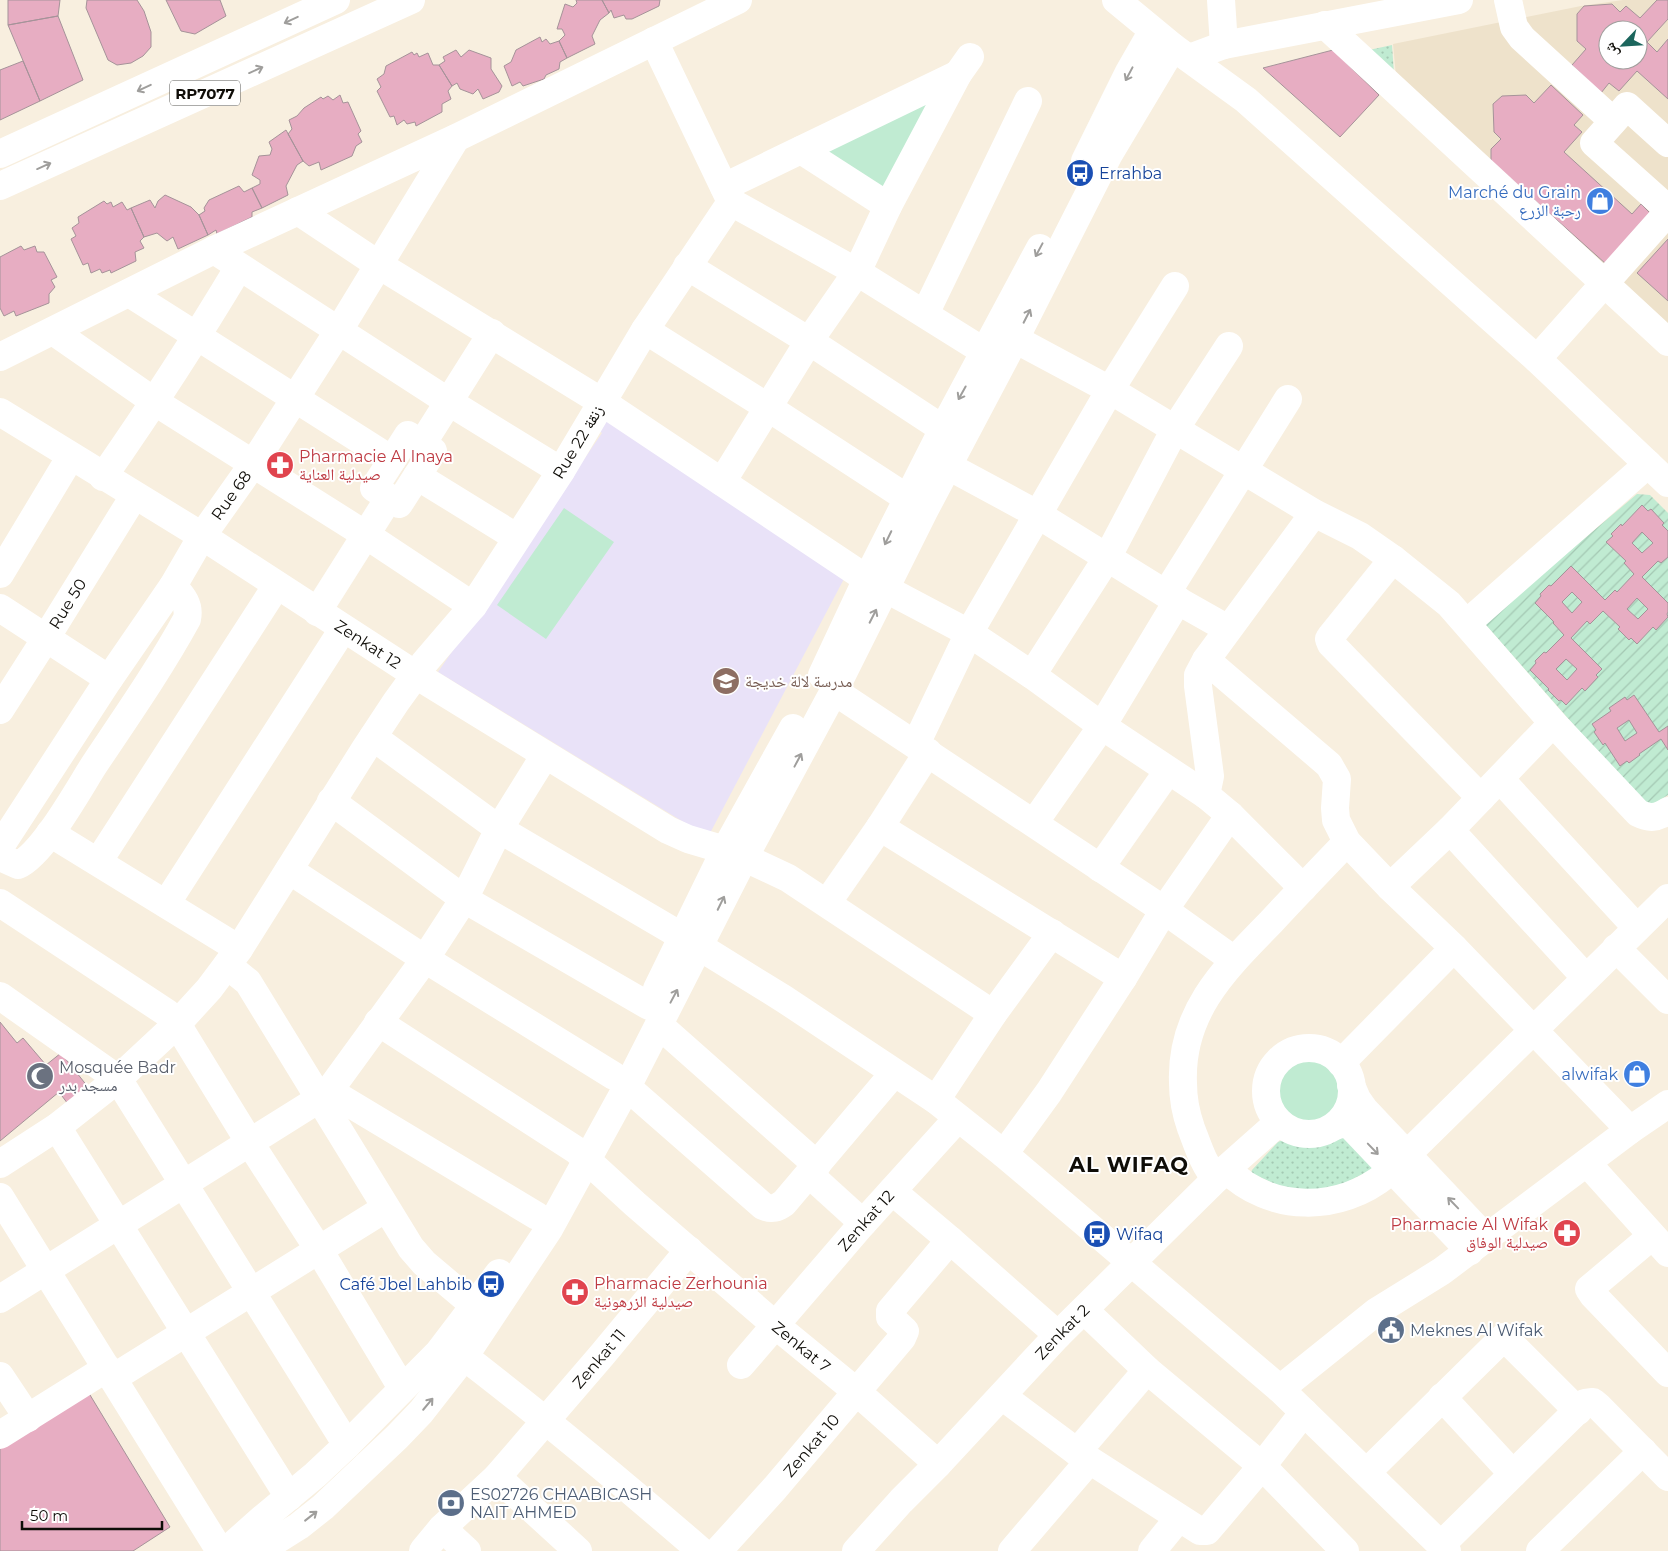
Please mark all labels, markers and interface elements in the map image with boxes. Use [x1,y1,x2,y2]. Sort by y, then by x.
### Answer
one-way arrow [284,16,299,26]
north arrow [1598,20,1648,70]
text: ش [1600,40,1623,61]
one-way arrow [248,65,263,75]
one-way arrow [1124,66,1133,81]
road number: RP7077 [170,80,240,106]
one-way arrow [137,84,152,94]
bus stop icon: Errahba [1065,158,1095,188]
one-way arrow [36,161,51,171]
place label: Errahba [1099,164,1162,183]
place label: Marché du Grain رحبة الزرع [1448,183,1581,221]
shop icon: Marché du Grain رحبة الزرع [1585,186,1615,216]
one-way arrow [1034,242,1043,257]
one-way arrow [1022,308,1032,323]
one-way arrow [957,386,967,400]
street label: Rue 22 زنقة [549,402,607,482]
place label: Pharmacie Al Inaya صيدلية العناية [299,447,453,484]
pharmacy icon: Pharmacie Al Inaya صيدلية العناية [265,450,295,480]
street label: Rue 68 [207,467,255,524]
one-way arrow [883,530,892,545]
street label: Rue 50 [45,575,90,632]
one-way arrow [868,608,878,623]
street label: Zenkat 12 [331,615,405,672]
school or university icon: مدرسة لالة خديجة [711,666,741,696]
place label: مدرسة لالة خديجة [745,672,852,691]
one-way arrow [794,753,803,768]
one-way arrow [717,896,726,911]
one-way arrow [669,988,679,1003]
place label: Mosquée Badr مسجد بدر [58,1058,176,1095]
shop icon: alwifak [1622,1059,1652,1089]
mosque icon: Mosquée Badr مسجد بدر [25,1061,55,1091]
place label: alwifak [1562,1065,1618,1084]
one-way arrow [1367,1143,1379,1155]
district label: AL WIFAQ [1068,1152,1189,1177]
street label: Zenkat 12 [834,1186,898,1255]
one-way arrow [1447,1196,1459,1209]
place label: Pharmacie Al Wifak صيدلية الوفاق [1390,1215,1548,1253]
pharmacy icon: Pharmacie Al Wifak صيدلية الوفاق [1552,1218,1582,1248]
bus stop icon: Wifaq [1082,1219,1112,1249]
place label: Wifaq [1116,1225,1163,1244]
bus stop icon: Café Jbel Lahbib [476,1269,506,1299]
place label: Pharmacie Zerhounia صيدلية الزرهونية [594,1274,768,1311]
place label: Café Jbel Lahbib [339,1275,472,1294]
pharmacy icon: Pharmacie Zerhounia صيدلية الزرهونية [560,1277,590,1307]
street label: Zenkat 2 [1031,1300,1093,1363]
public building icon: Meknes Al Wifak [1376,1315,1406,1345]
street label: Zenkat 7 [769,1317,835,1376]
place label: Meknes Al Wifak [1410,1321,1543,1340]
street label: Zenkat 11 [568,1325,629,1392]
one-way arrow [422,1398,433,1411]
street label: Zenkat 10 [779,1410,843,1481]
place label: ES02726 CHAABICASH NAIT AHMED [470,1485,652,1522]
bank icon: ES02726 CHAABICASH NAIT AHMED [436,1488,466,1518]
scale bar [22,1498,162,1530]
text: 50 m [30,1506,68,1525]
one-way arrow [304,1511,317,1522]

